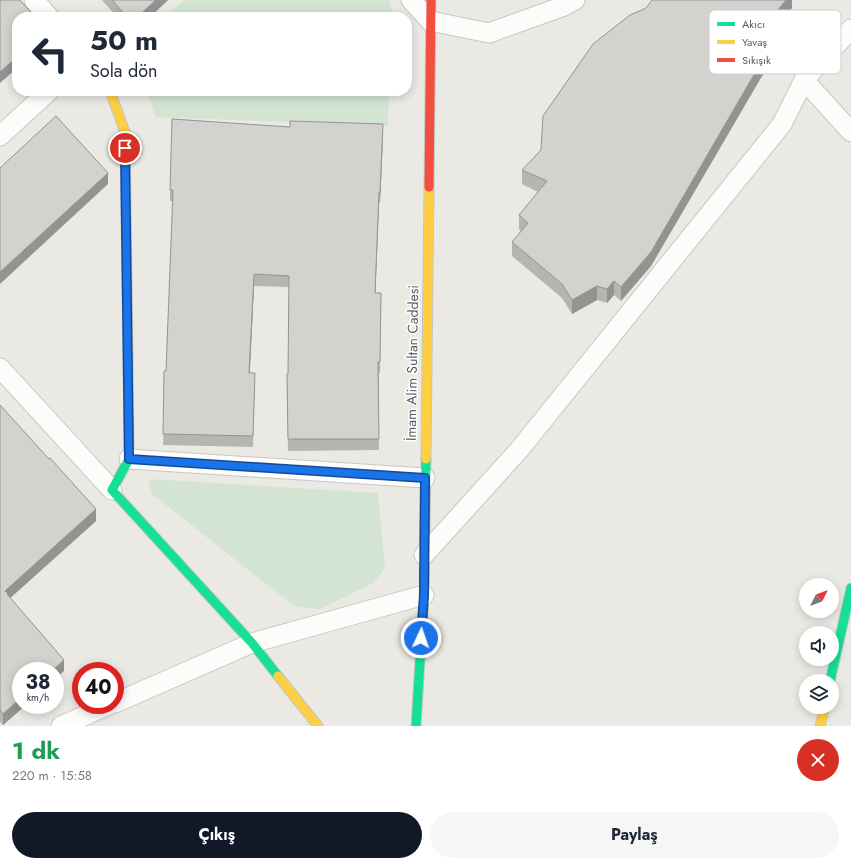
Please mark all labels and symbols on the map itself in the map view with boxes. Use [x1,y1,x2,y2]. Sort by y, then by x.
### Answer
legend [709,10,841,74]
text: Akıcı [742,16,765,32]
text: Yavaş [742,34,767,50]
text: Sıkışık [742,52,771,68]
pin [108,131,142,165]
street label: İmam Alim Sultan Caddesi [401,285,423,441]
north arrow [799,578,839,618]
position arrow [400,617,442,659]
speed limit sign: 40 [72,662,124,714]

